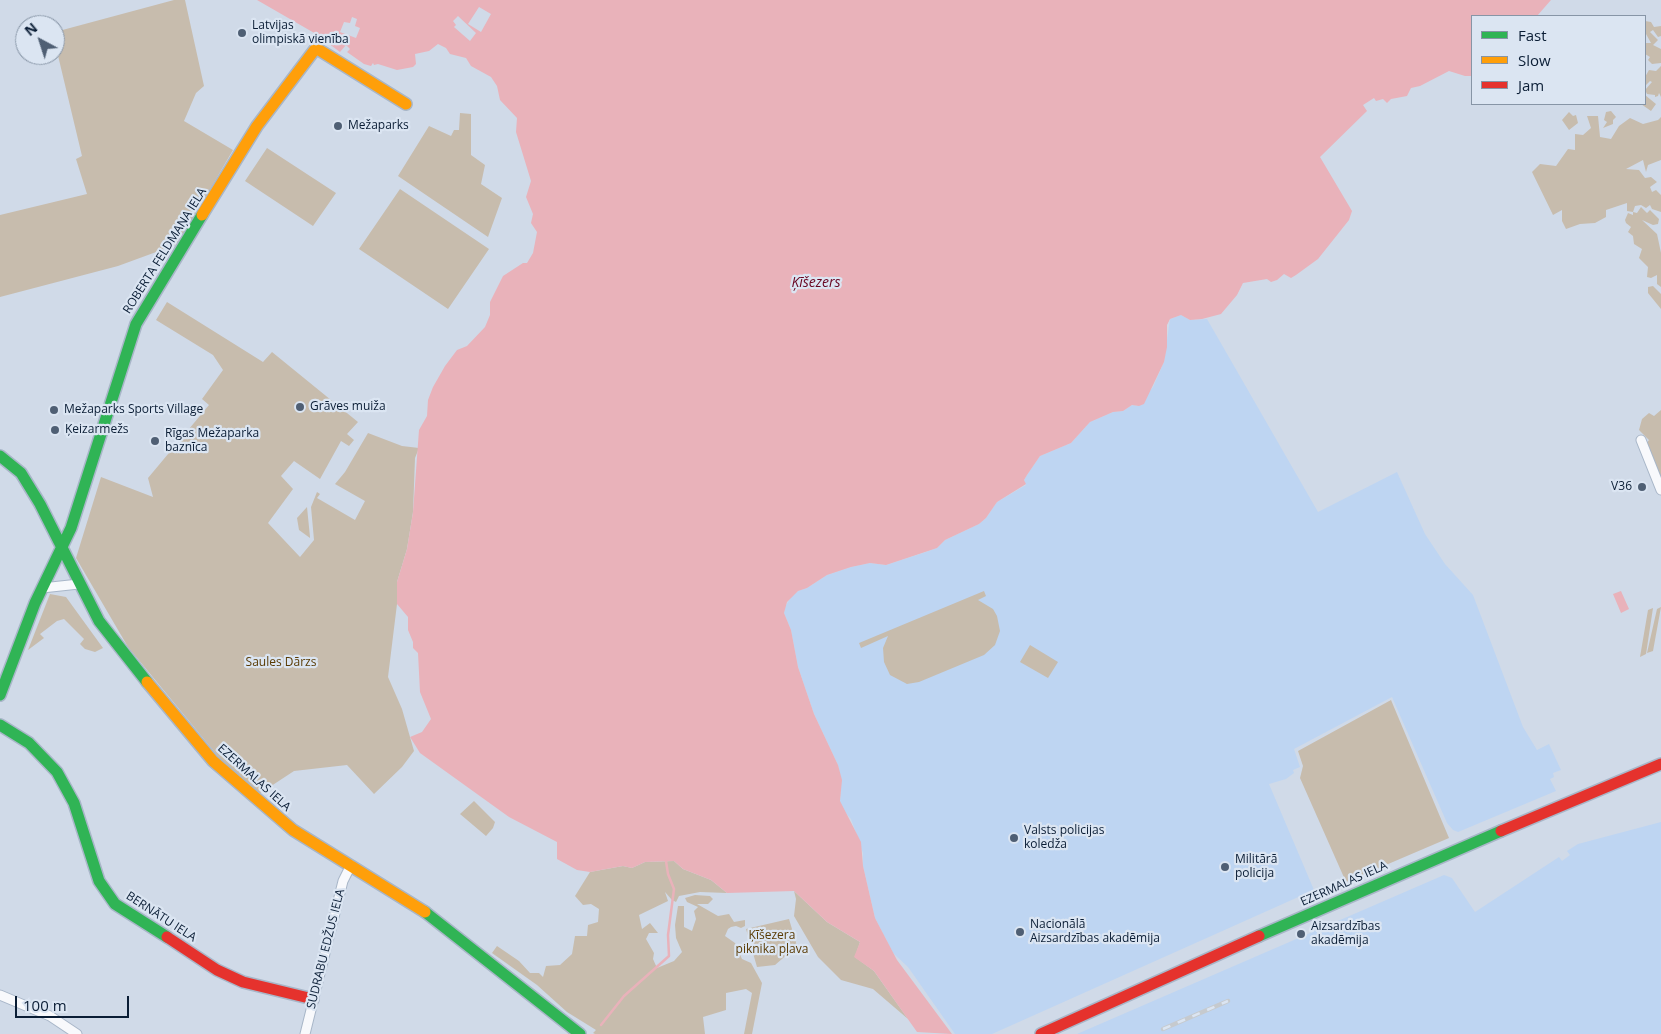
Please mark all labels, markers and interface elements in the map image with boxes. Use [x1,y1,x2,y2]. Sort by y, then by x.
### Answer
north arrow [15,15,65,65]
legend [1471,15,1646,105]
text: N [20,18,41,40]
place label: Latvijas olimpiskā vienība [252,19,349,47]
text: Fast [1518,25,1547,45]
marker: Latvijas olimpiskā vienība [236,27,248,39]
text: Slow [1518,50,1551,70]
text: Jam [1518,75,1544,95]
place label: Mežaparks [348,119,409,133]
marker: Mežaparks [332,120,344,132]
street label: ROBERTA FELDMAŅA IELA [120,185,210,317]
water label: Ķīšezers [791,275,841,291]
place label: Grāves muiža [310,400,386,414]
marker: Grāves muiža [294,401,306,413]
place label: Mežaparks Sports Village [64,403,203,417]
marker: Mežaparks Sports Village [48,404,60,416]
place label: Ķeizarmežs [65,423,129,437]
marker: Ķeizarmežs [49,424,61,436]
place label: Rīgas Mežaparka baznīca [165,427,259,455]
marker: Rīgas Mežaparka baznīca [149,435,161,447]
place label: V36 [1611,480,1632,494]
marker: V36 [1636,481,1648,493]
park label: Saules Dārzs [246,656,316,670]
street label: EZERMALAS IELA [214,741,294,815]
place label: Valsts policijas koledža [1024,824,1104,852]
marker: Valsts policijas koledža [1008,832,1020,844]
place label: Militārā policija [1235,853,1277,881]
street label: EZERMALAS IELA [1298,858,1390,910]
marker: Militārā policija [1219,861,1231,873]
street label: SUDRABU EDŽUS IELA [304,887,348,1011]
street label: BERNĀTU IELA [123,889,199,945]
place label: Nacionālā Aizsardzības akadēmija [1030,918,1160,946]
place label: Aizsardzības akadēmija [1311,920,1380,948]
marker: Nacionālā Aizsardzības akadēmija [1014,926,1026,938]
marker: Aizsardzības akadēmija [1295,928,1307,940]
park label: Ķīšezera piknika pļava [736,929,808,957]
scale bar [18,986,131,1018]
text: 100 m [23,995,67,1015]

